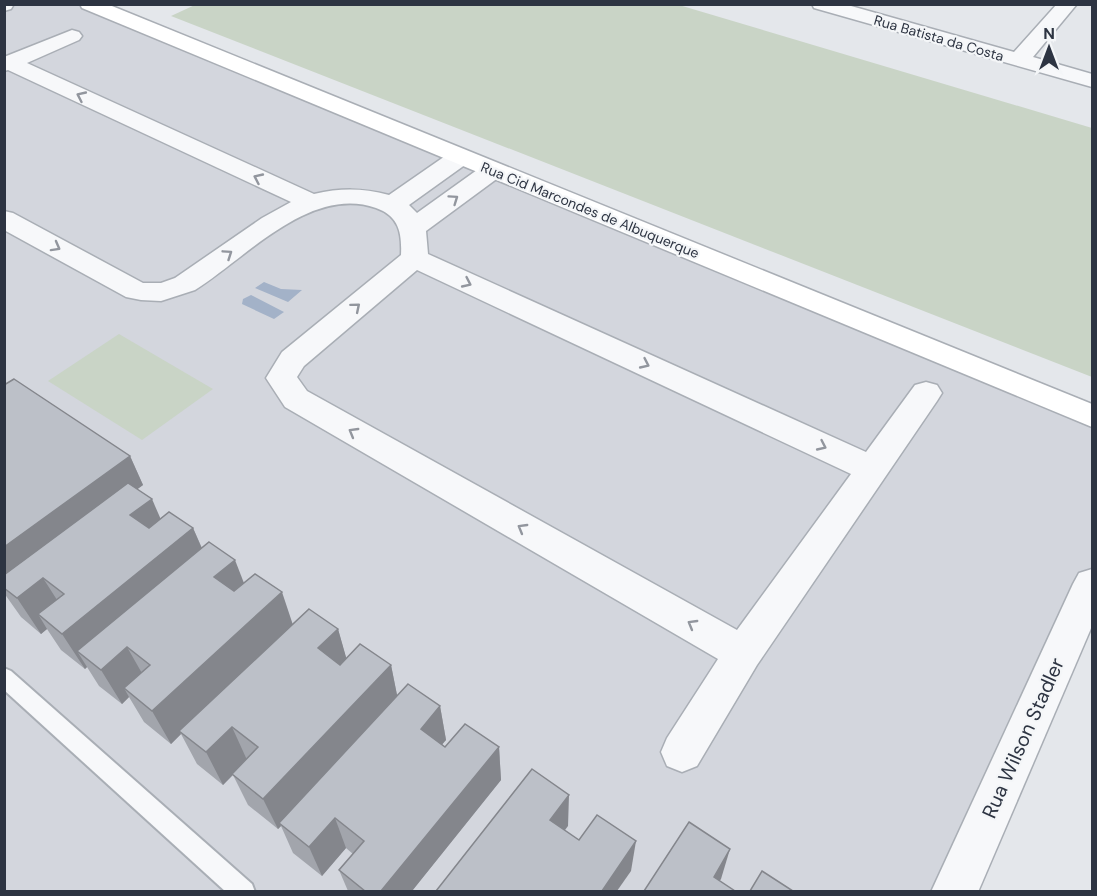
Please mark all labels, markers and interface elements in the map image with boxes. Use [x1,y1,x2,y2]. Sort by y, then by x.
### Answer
street label: Rua Batista da Costa [872,11,1006,65]
north arrow [1019,18,1079,78]
text: N [1043,23,1055,44]
one-way arrow [76,91,87,103]
street label: Rua Cid Marcondes de Albuquerque [478,158,702,262]
one-way arrow [253,173,264,185]
one-way arrow [447,195,458,206]
one-way arrow [50,240,60,251]
one-way arrow [221,250,232,261]
one-way arrow [461,275,472,287]
one-way arrow [349,303,360,314]
one-way arrow [638,357,649,369]
one-way arrow [348,427,359,439]
one-way arrow [815,438,826,450]
one-way arrow [518,524,528,535]
one-way arrow [688,620,698,631]
street label: Rua Wilson Stadler [976,654,1070,822]

